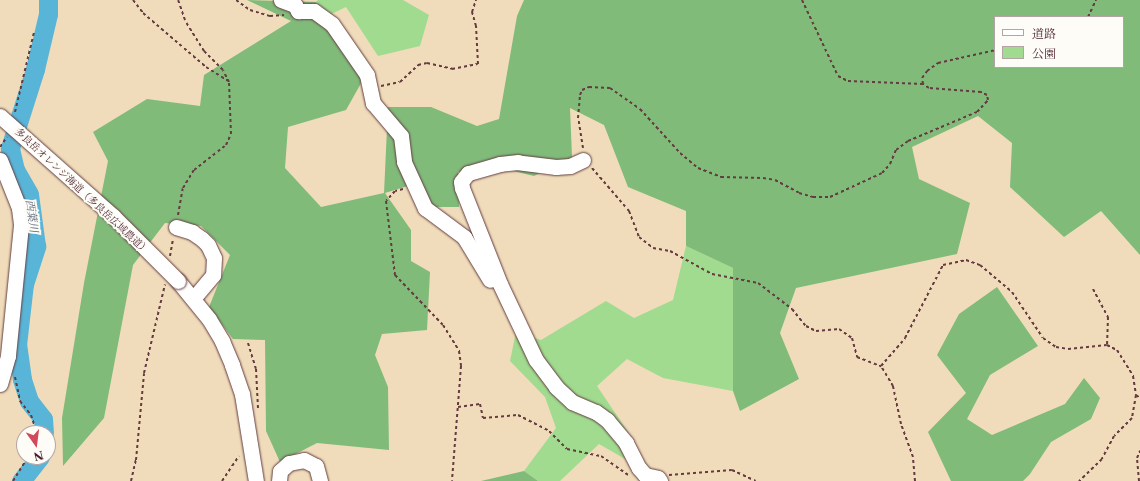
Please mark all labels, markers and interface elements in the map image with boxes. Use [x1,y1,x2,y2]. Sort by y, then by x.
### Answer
legend [994,16,1124,68]
text: 道路 [1032,26,1056,41]
text: 公園 [1032,46,1056,61]
street label: 多良岳オレンジ海道（多良岳広域農道） [12,125,152,257]
water label: 西葉川 [23,199,41,233]
north arrow [16,425,56,465]
text: N [32,448,45,464]

